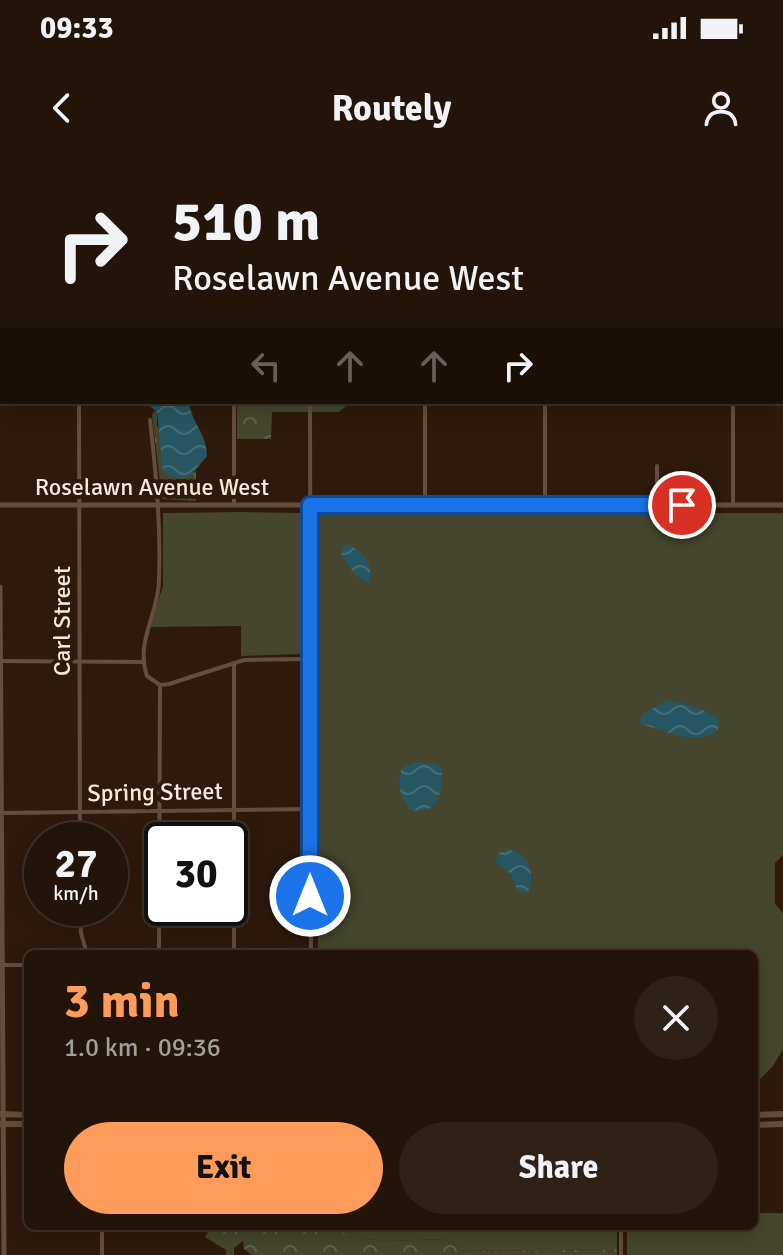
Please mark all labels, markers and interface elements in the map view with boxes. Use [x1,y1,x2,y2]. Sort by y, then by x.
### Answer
text: 09:33 [40,10,114,47]
icon: back [40,86,84,130]
text: Routely [332,86,451,131]
icon: person [699,86,743,130]
text: 510 m [172,187,320,256]
icon: right [40,192,144,296]
text: Roselawn Avenue West [172,256,524,301]
icon: left [244,344,288,388]
icon: ahead [328,344,372,388]
icon: ahead [412,344,456,388]
icon: right [496,344,540,388]
pin [648,471,716,539]
street label: Roselawn Avenue West [35,472,269,502]
icon: arrive [660,483,704,527]
street label: Carl Street [47,566,77,676]
street label: Spring Street [87,776,223,808]
speed limit sign: 30 [144,822,248,926]
text: 27 [54,839,98,889]
position arrow [268,854,352,938]
text: km/h [53,881,99,906]
text: 3 min [64,972,180,1031]
button: close [634,976,718,1060]
text: 1.0 km · 09:36 [64,1032,221,1064]
button: Exit [64,1122,383,1214]
button: Share [399,1122,718,1214]

